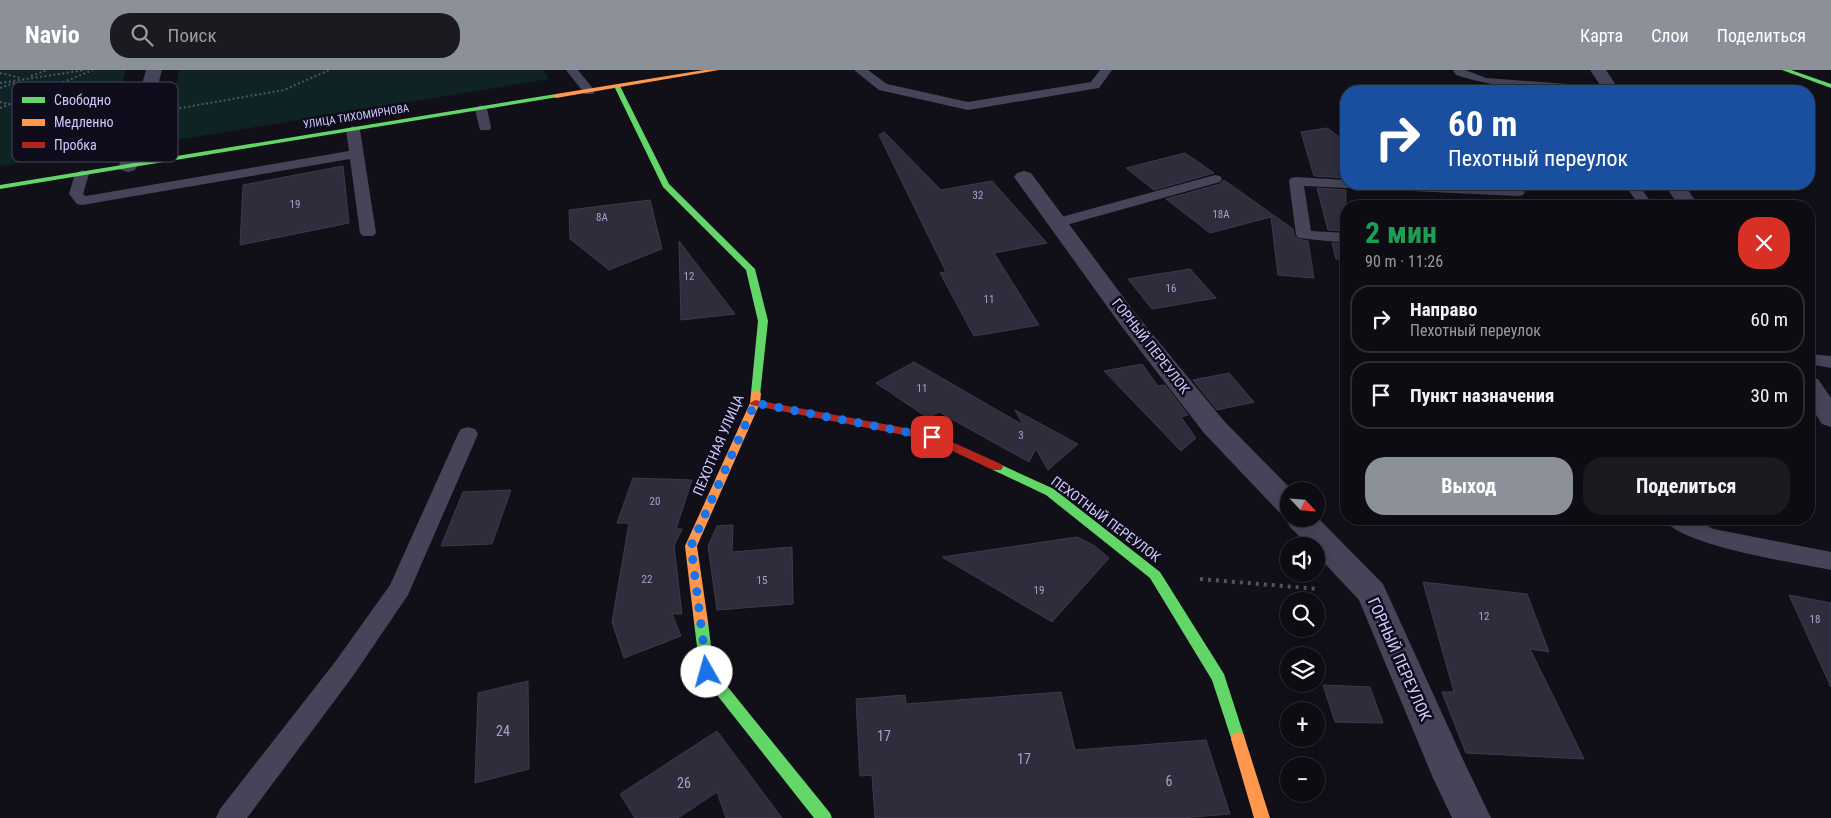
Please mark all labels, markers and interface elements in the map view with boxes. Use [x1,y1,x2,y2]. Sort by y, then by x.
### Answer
search box [110,13,460,58]
text: Navio [25,21,80,49]
icon: search [128,21,156,49]
text: Поиск [168,24,217,47]
text: Карта [1580,25,1623,46]
text: Слои [1651,25,1689,46]
text: Поделиться [1717,25,1806,46]
legend [12,82,178,162]
text: Свободно [54,92,111,108]
street label: УЛИЦА ТИХОМИРНОВА [302,102,411,131]
text: 60 m [1448,104,1517,145]
icon: right [1365,105,1430,170]
text: Медленно [54,114,114,130]
text: Пробка [54,137,97,153]
text: Пехотный переулок [1448,146,1628,171]
house number: 32 [973,189,983,202]
house number: 19 [290,198,300,211]
house number: 18А [1212,208,1230,221]
house number: 8А [596,211,609,224]
text: 2 мин [1365,215,1437,250]
button: close [1738,217,1790,269]
text: 90 m · 11:26 [1365,252,1443,271]
house number: 12 [684,270,694,283]
house number: 16 [1166,282,1176,295]
house number: 11 [984,293,994,306]
street label: ГОРНЫЙ ПЕРЕУЛОК [1109,295,1193,397]
text: Направо [1410,298,1477,321]
icon: right [1367,305,1395,333]
text: 60 m [1751,308,1788,331]
text: Пехотный переулок [1410,321,1541,340]
icon: arrive [1367,381,1395,409]
house number: 11 [917,382,927,395]
text: Пункт назначения [1410,384,1554,407]
text: 30 m [1751,384,1788,407]
street label: ПЕХОТНАЯ УЛИЦА [689,392,747,498]
pin [911,416,953,458]
icon: arrive [918,423,946,451]
house number: 3 [1018,429,1024,442]
button: Выход [1365,457,1573,515]
button: Поделиться [1583,457,1790,515]
street label: ПЕХОТНЫЙ ПЕРЕУЛОК [1048,473,1164,565]
north arrow [1280,482,1325,528]
map controls [1280,482,1325,802]
house number: 20 [650,495,660,508]
button: sound [1280,537,1325,582]
house number: 22 [642,573,652,586]
house number: 15 [757,574,767,587]
house number: 19 [1034,584,1044,597]
button: search [1280,592,1325,637]
street label: ГОРНЫЙ ПЕРЕУЛОК [1364,595,1435,724]
house number: 12 [1479,610,1489,623]
house number: 18 [1810,613,1820,626]
position arrow [680,645,732,697]
button: layers [1280,647,1325,692]
button: + [1280,702,1325,747]
house number: 24 [496,723,510,739]
house number: 17 [877,728,891,744]
house number: 17 [1017,751,1031,767]
button: − [1280,757,1325,802]
house number: 6 [1166,773,1173,789]
house number: 26 [677,775,691,791]

